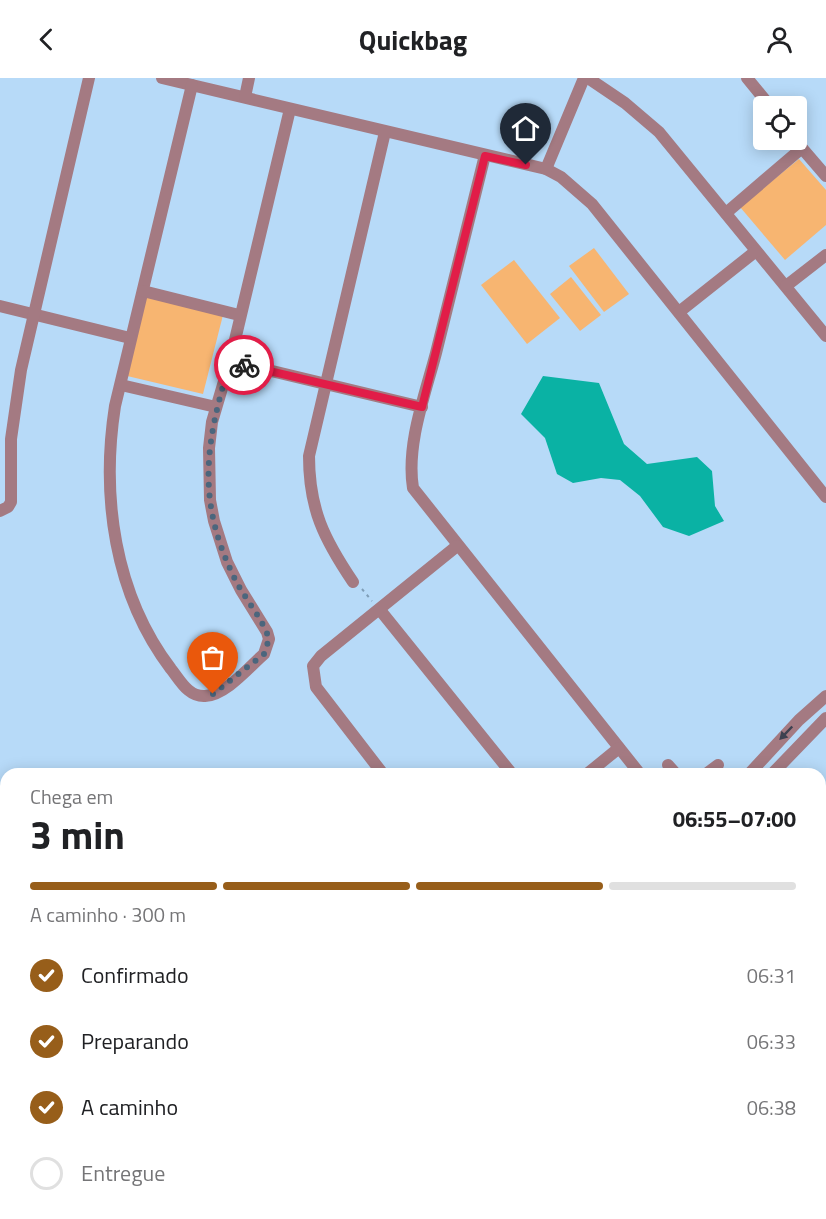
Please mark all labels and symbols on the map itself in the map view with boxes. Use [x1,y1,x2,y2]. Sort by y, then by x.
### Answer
pin [500,103,551,165]
courier [214,335,274,395]
pin [187,632,238,694]
one-way arrow [779,726,793,741]

